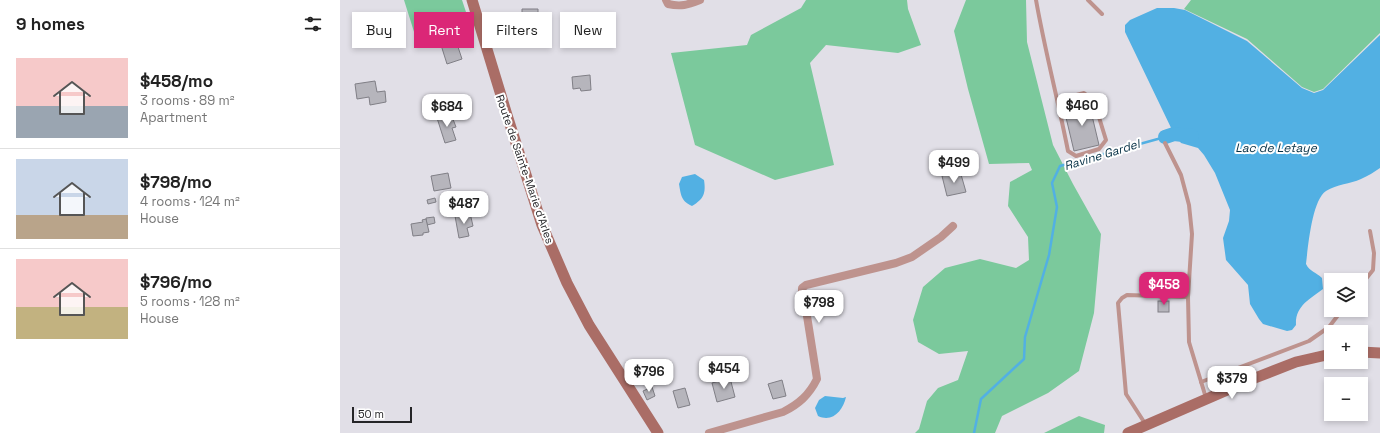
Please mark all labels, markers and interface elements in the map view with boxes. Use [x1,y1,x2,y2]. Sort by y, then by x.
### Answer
chip: Buy [352,12,406,48]
chip: Rent [414,12,474,48]
chip: Filters [482,12,552,48]
chip: New [560,12,616,48]
text: 9 homes [16,13,85,35]
icon: filters [302,13,324,35]
text: $458/mo [140,70,213,92]
icon: home [48,74,96,122]
text: 3 rooms · 89 m² [140,92,234,109]
street label: Route de Sainte-Marie d'Arles [493,93,557,246]
pin: $460 [1058,93,1106,127]
pin: $684 [423,94,471,128]
text: $460 [1066,97,1098,114]
text: $684 [431,98,463,115]
text: Apartment [140,109,208,126]
water label: Ravine Gardel [1062,135,1144,174]
water label: Lac de Letaye [1235,140,1318,156]
pin: $499 [930,150,978,184]
text: $499 [938,154,970,171]
text: $798/mo [140,171,212,193]
icon: home [48,175,96,223]
pin: $487 [440,191,488,225]
text: 4 rooms · 124 m² [140,193,240,210]
text: $487 [448,195,480,212]
text: House [140,210,179,227]
text: $796/mo [140,271,212,293]
pin: $458 [1140,272,1188,306]
map controls [1324,273,1368,421]
button: layers [1324,273,1368,317]
icon: home [48,275,96,323]
text: $458 [1148,276,1180,293]
pin: $798 [795,290,843,324]
text: 5 rooms · 128 m² [140,293,240,310]
text: $798 [804,294,834,311]
text: House [140,310,179,327]
button: + [1324,325,1368,369]
pin: $454 [700,356,748,390]
pin: $796 [625,359,673,393]
text: $454 [708,360,740,377]
text: $796 [633,363,665,380]
pin: $379 [1208,366,1256,400]
text: $379 [1216,370,1248,387]
button: − [1324,377,1368,421]
scale bar [352,405,412,424]
text: 50 m [358,407,384,421]

